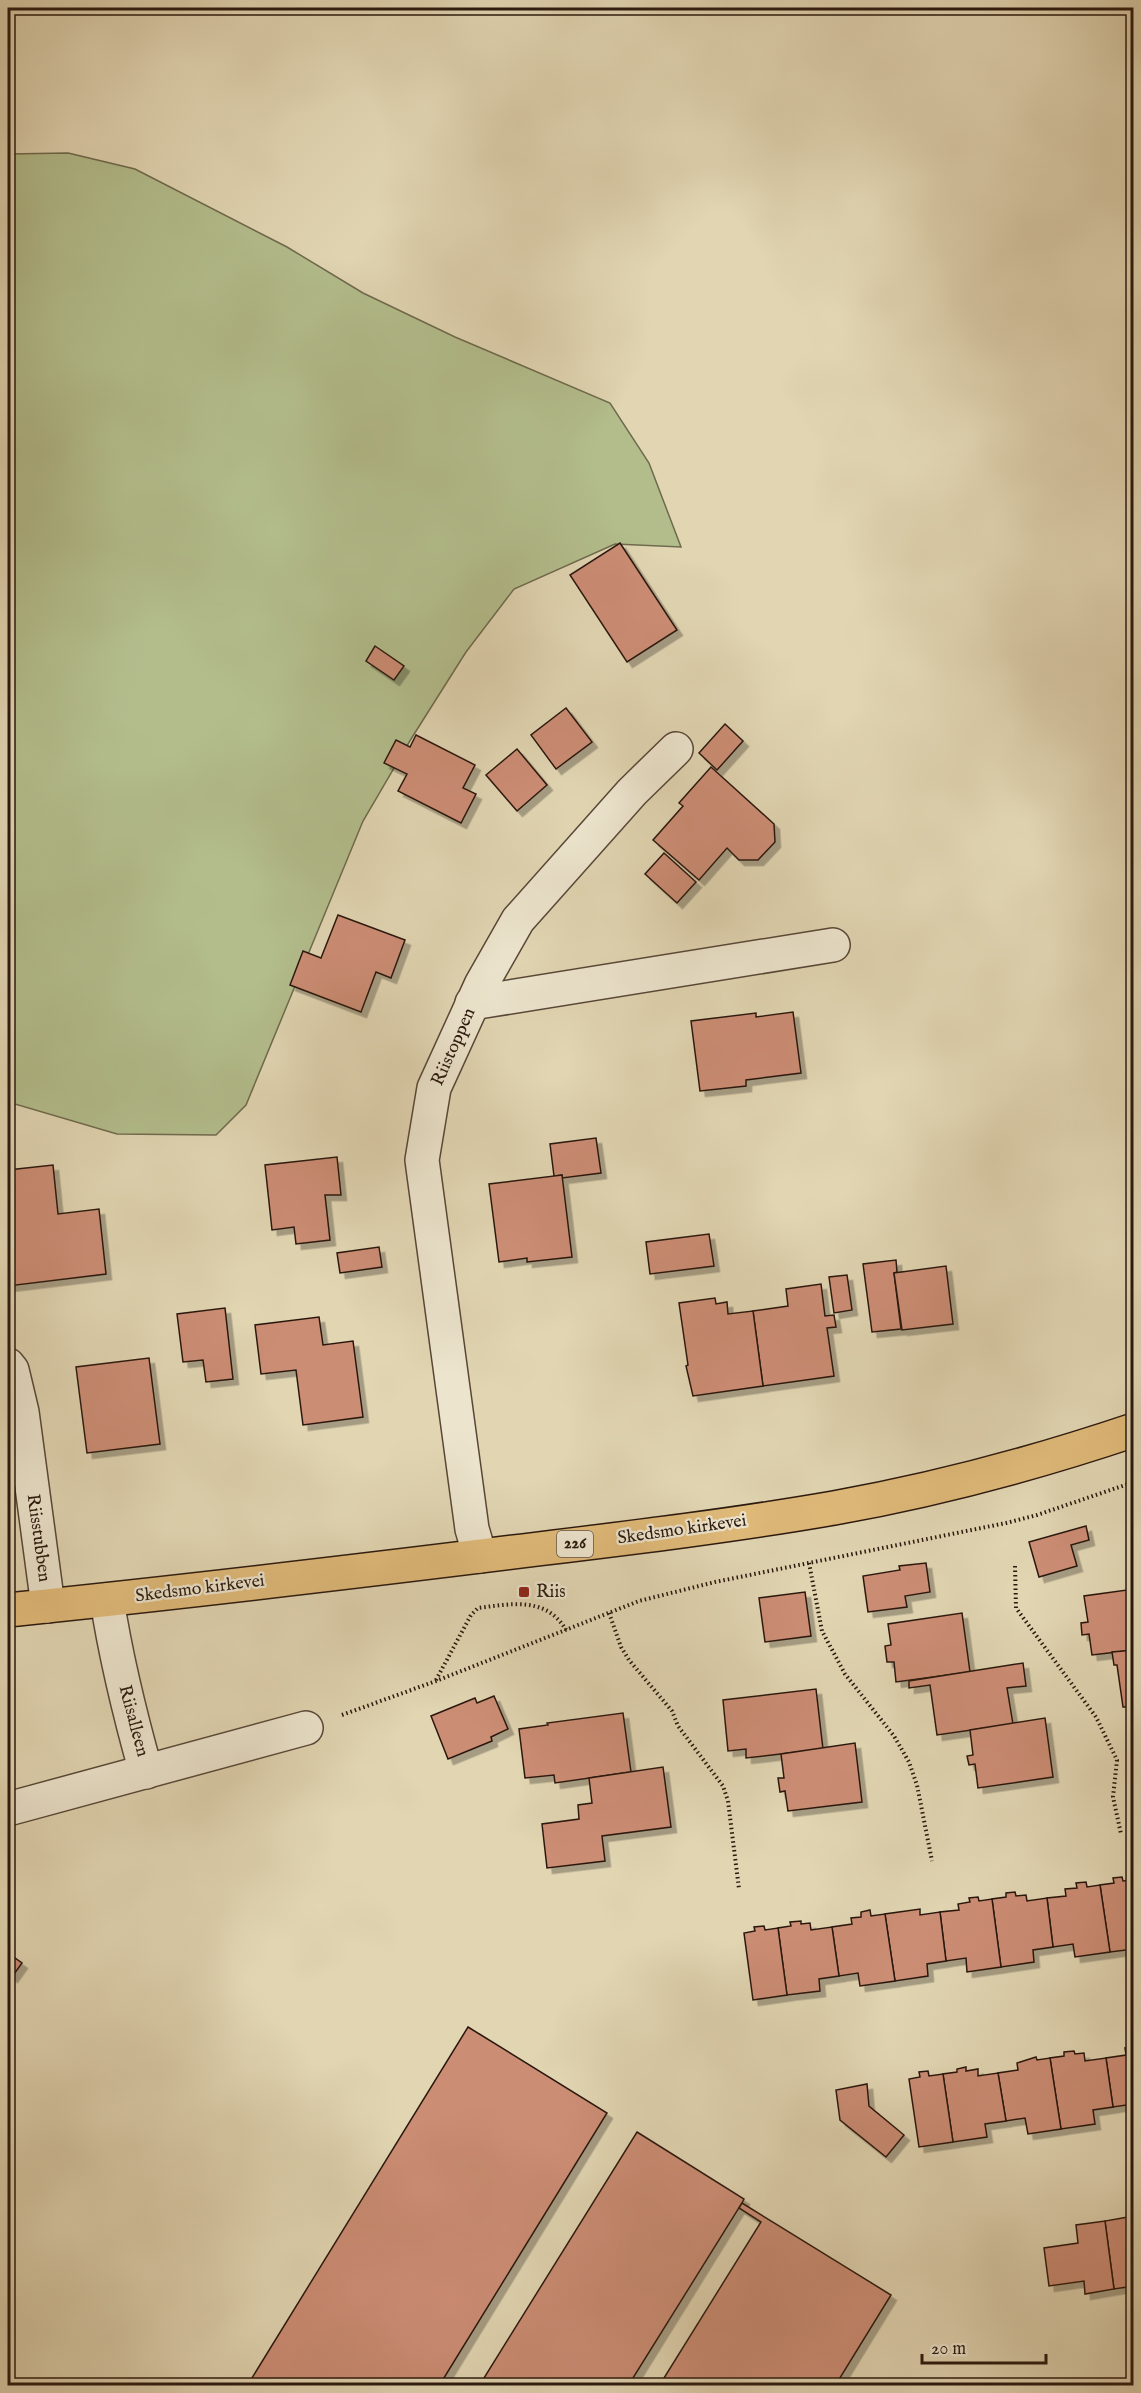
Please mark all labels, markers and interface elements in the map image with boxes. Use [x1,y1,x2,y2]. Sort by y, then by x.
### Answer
street label: Riistoppen [427,1004,482,1089]
street label: Riisstubben [20,1493,56,1584]
street label: Skedsmo kirkevei [616,1510,748,1550]
road number: 226 [557,1531,593,1557]
street label: Skedsmo kirkevei [134,1570,266,1608]
place label: Riis [536,1581,566,1604]
marker: Riis [517,1585,531,1599]
street label: Riisalleen [112,1683,154,1760]
scale bar [922,2327,1046,2365]
text: 20 m [931,2338,966,2361]

